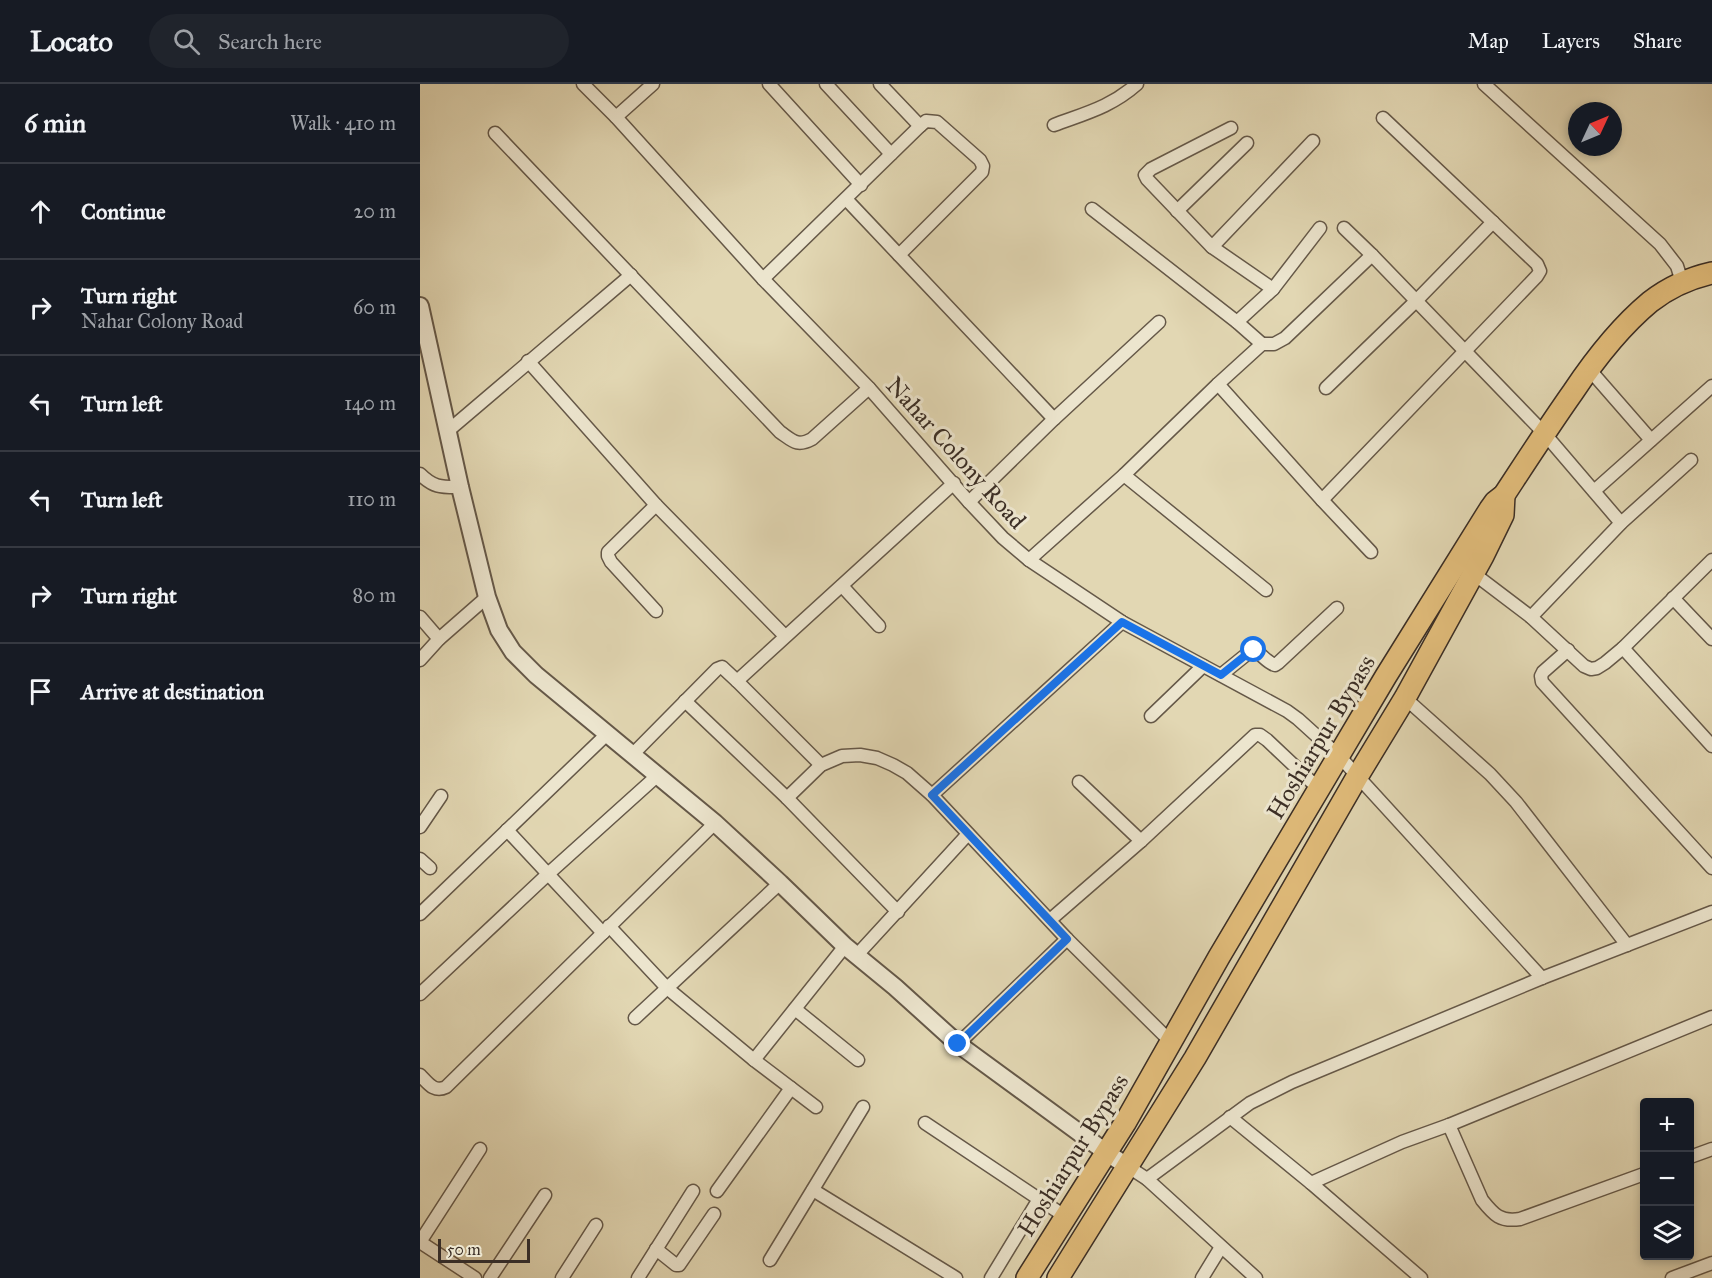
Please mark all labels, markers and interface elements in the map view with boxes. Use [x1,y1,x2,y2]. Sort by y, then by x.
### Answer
search box [149,14,569,68]
text: Locato [30,24,113,59]
icon: search [170,25,203,58]
text: Search here [218,28,322,55]
text: Map [1468,28,1509,54]
text: Layers [1542,28,1600,54]
text: Share [1633,28,1682,54]
north arrow [1568,102,1622,156]
text: 6 min [24,107,86,139]
text: Walk · 410 m [290,111,396,135]
icon: ahead [24,195,57,228]
text: Continue [81,198,166,225]
text: 20 m [353,199,396,223]
text: Turn right [81,282,177,309]
icon: right [24,291,57,324]
text: 60 m [353,295,396,319]
text: Nahar Colony Road [81,309,243,333]
street label: Nahar Colony Road [880,371,1032,535]
icon: left [24,387,57,420]
text: Turn left [81,390,163,417]
text: 140 m [344,391,396,415]
icon: left [24,483,57,516]
text: Turn left [81,486,163,513]
text: 110 m [348,487,396,511]
icon: right [24,579,57,612]
text: Turn right [81,582,177,609]
text: 80 m [353,583,396,607]
route start [1240,636,1266,662]
street label: Hoshiarpur Bypass [1260,649,1382,825]
icon: arrive [24,675,57,708]
text: Arrive at destination [81,678,264,705]
route end [944,1030,970,1056]
street label: Hoshiarpur Bypass [1011,1068,1135,1242]
map controls [1640,1098,1694,1260]
button: + [1640,1098,1694,1152]
button: − [1640,1152,1694,1206]
button: layers [1640,1206,1694,1260]
scale bar [438,1236,530,1264]
text: 50 m [447,1240,481,1259]

